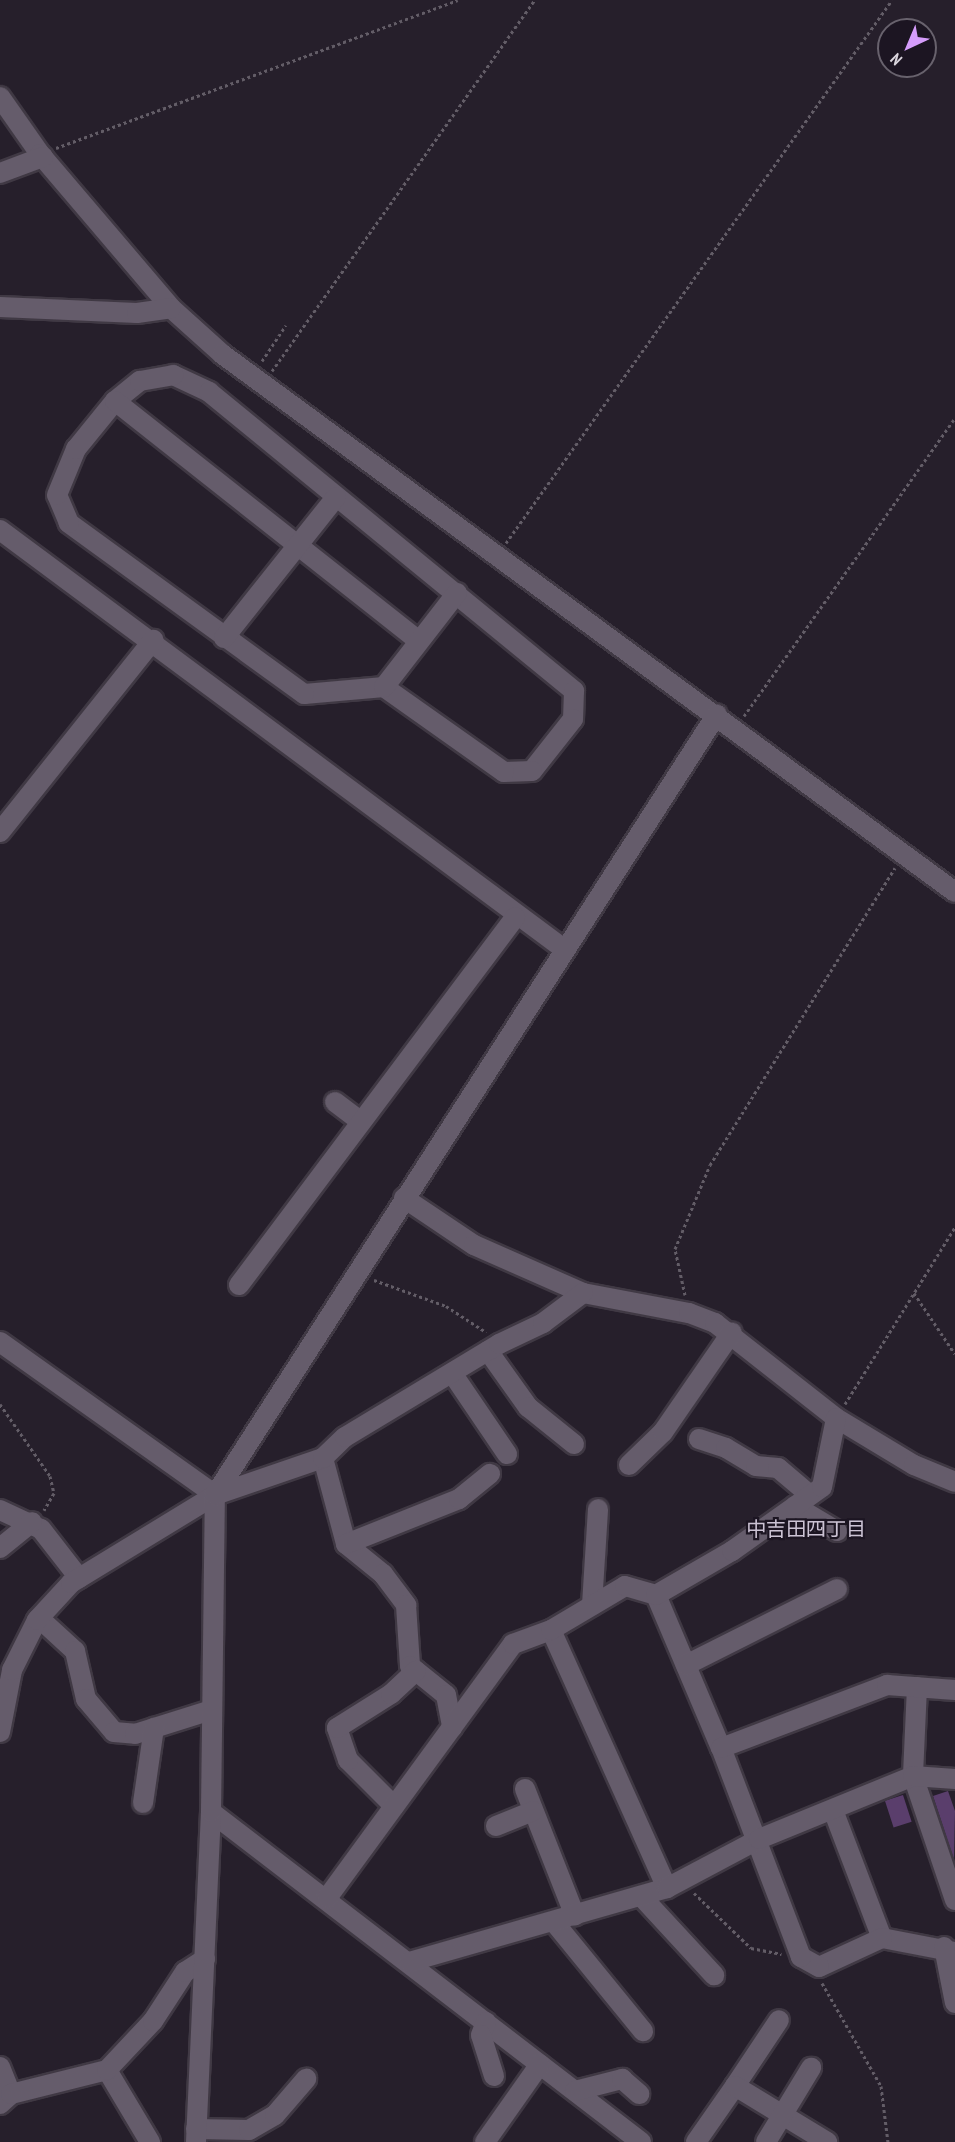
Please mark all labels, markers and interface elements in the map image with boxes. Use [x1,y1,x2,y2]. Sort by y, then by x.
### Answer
north arrow [877,18,937,78]
text: N [886,49,906,70]
district label: 中吉田四丁目 [746,1517,866,1541]

